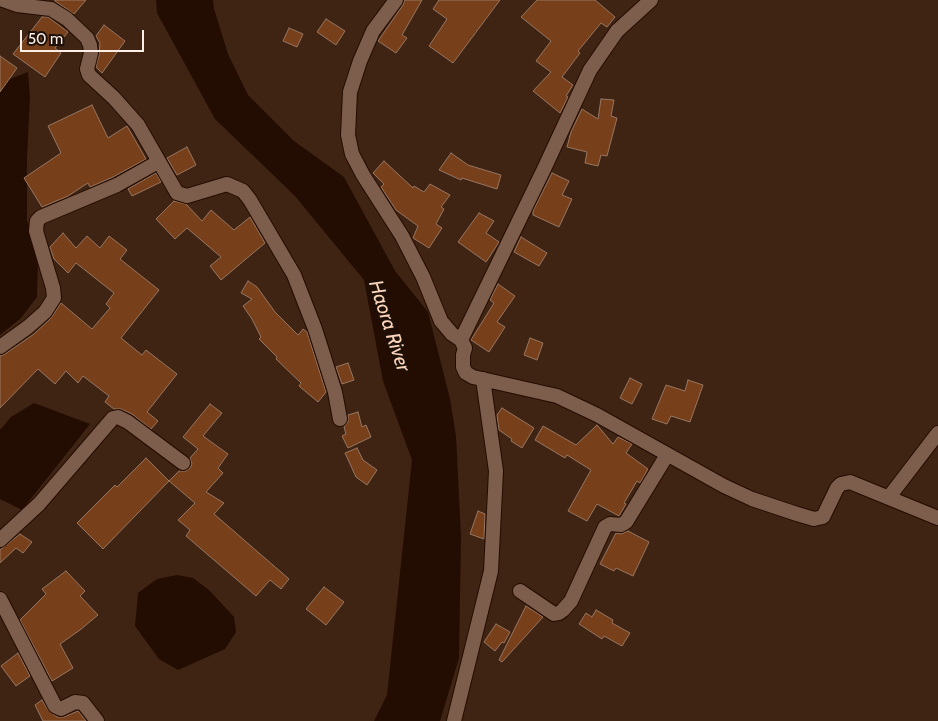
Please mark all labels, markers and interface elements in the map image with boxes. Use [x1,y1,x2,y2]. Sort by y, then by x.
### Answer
scale bar [22,20,146,52]
text: 50 m [28,30,63,48]
water label: Haora River [363,277,415,375]

